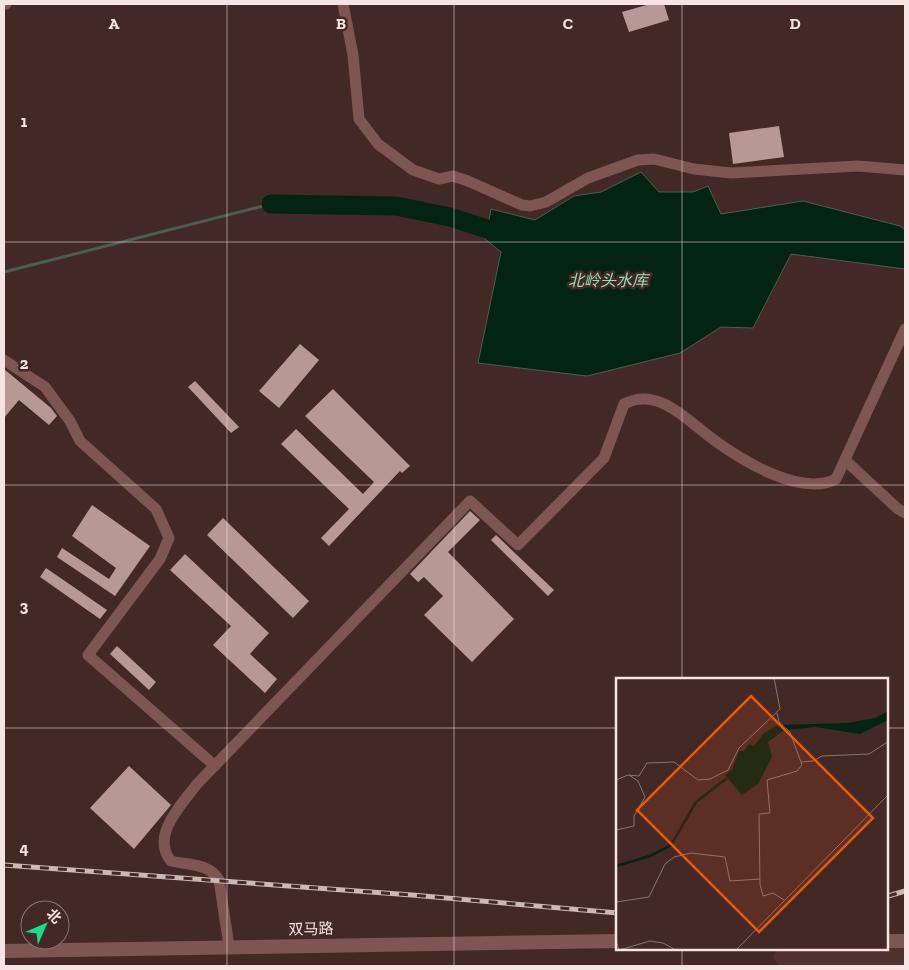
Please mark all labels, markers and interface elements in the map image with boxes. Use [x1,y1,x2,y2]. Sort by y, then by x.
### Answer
text: A [109,14,120,33]
text: B [336,14,346,33]
text: C [563,14,573,33]
text: D [789,14,801,33]
text: 1 [21,112,28,131]
water label: 北岭头水库 [568,271,651,290]
text: 2 [20,354,29,373]
text: 3 [20,597,29,616]
inset map [616,678,889,950]
text: 4 [19,839,29,858]
north arrow [20,900,70,950]
text: 北 [43,905,65,927]
street label: 双马路 [288,920,334,938]

